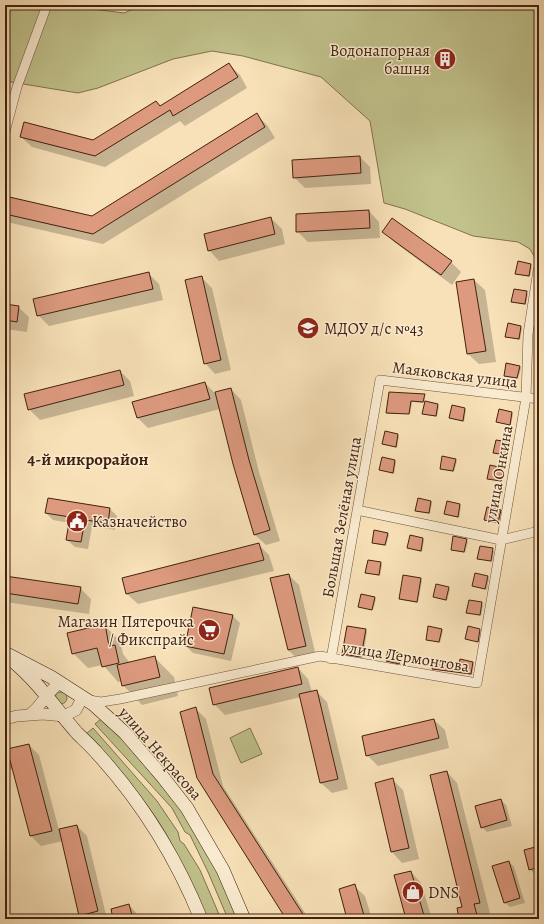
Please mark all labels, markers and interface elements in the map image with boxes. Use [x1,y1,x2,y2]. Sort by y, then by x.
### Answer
place label: Водонапорная башня [330,40,430,80]
building icon: Водонапорная башня [432,46,458,72]
school or university icon: МДОУ д/с №43 [295,315,321,341]
place label: МДОУ д/с №43 [324,318,424,340]
street label: Маяковская улица [391,356,519,394]
street label: улица Онкина [479,423,519,526]
street label: Большая Зелёная улица [317,434,367,599]
district label: 4-й микрорайон [27,448,149,471]
public building icon: Казначейство [64,508,90,534]
place label: Казначейство [92,511,187,533]
place label: Магазин Пятерочка / Фикспрайс [57,611,195,651]
supermarket icon: Магазин Пятерочка / Фикспрайс [196,617,222,643]
street label: улица Лермонтова [340,636,471,678]
street label: улица Некрасова [113,702,207,805]
shop icon: DNS [400,879,426,905]
place label: DNS [428,882,459,904]

